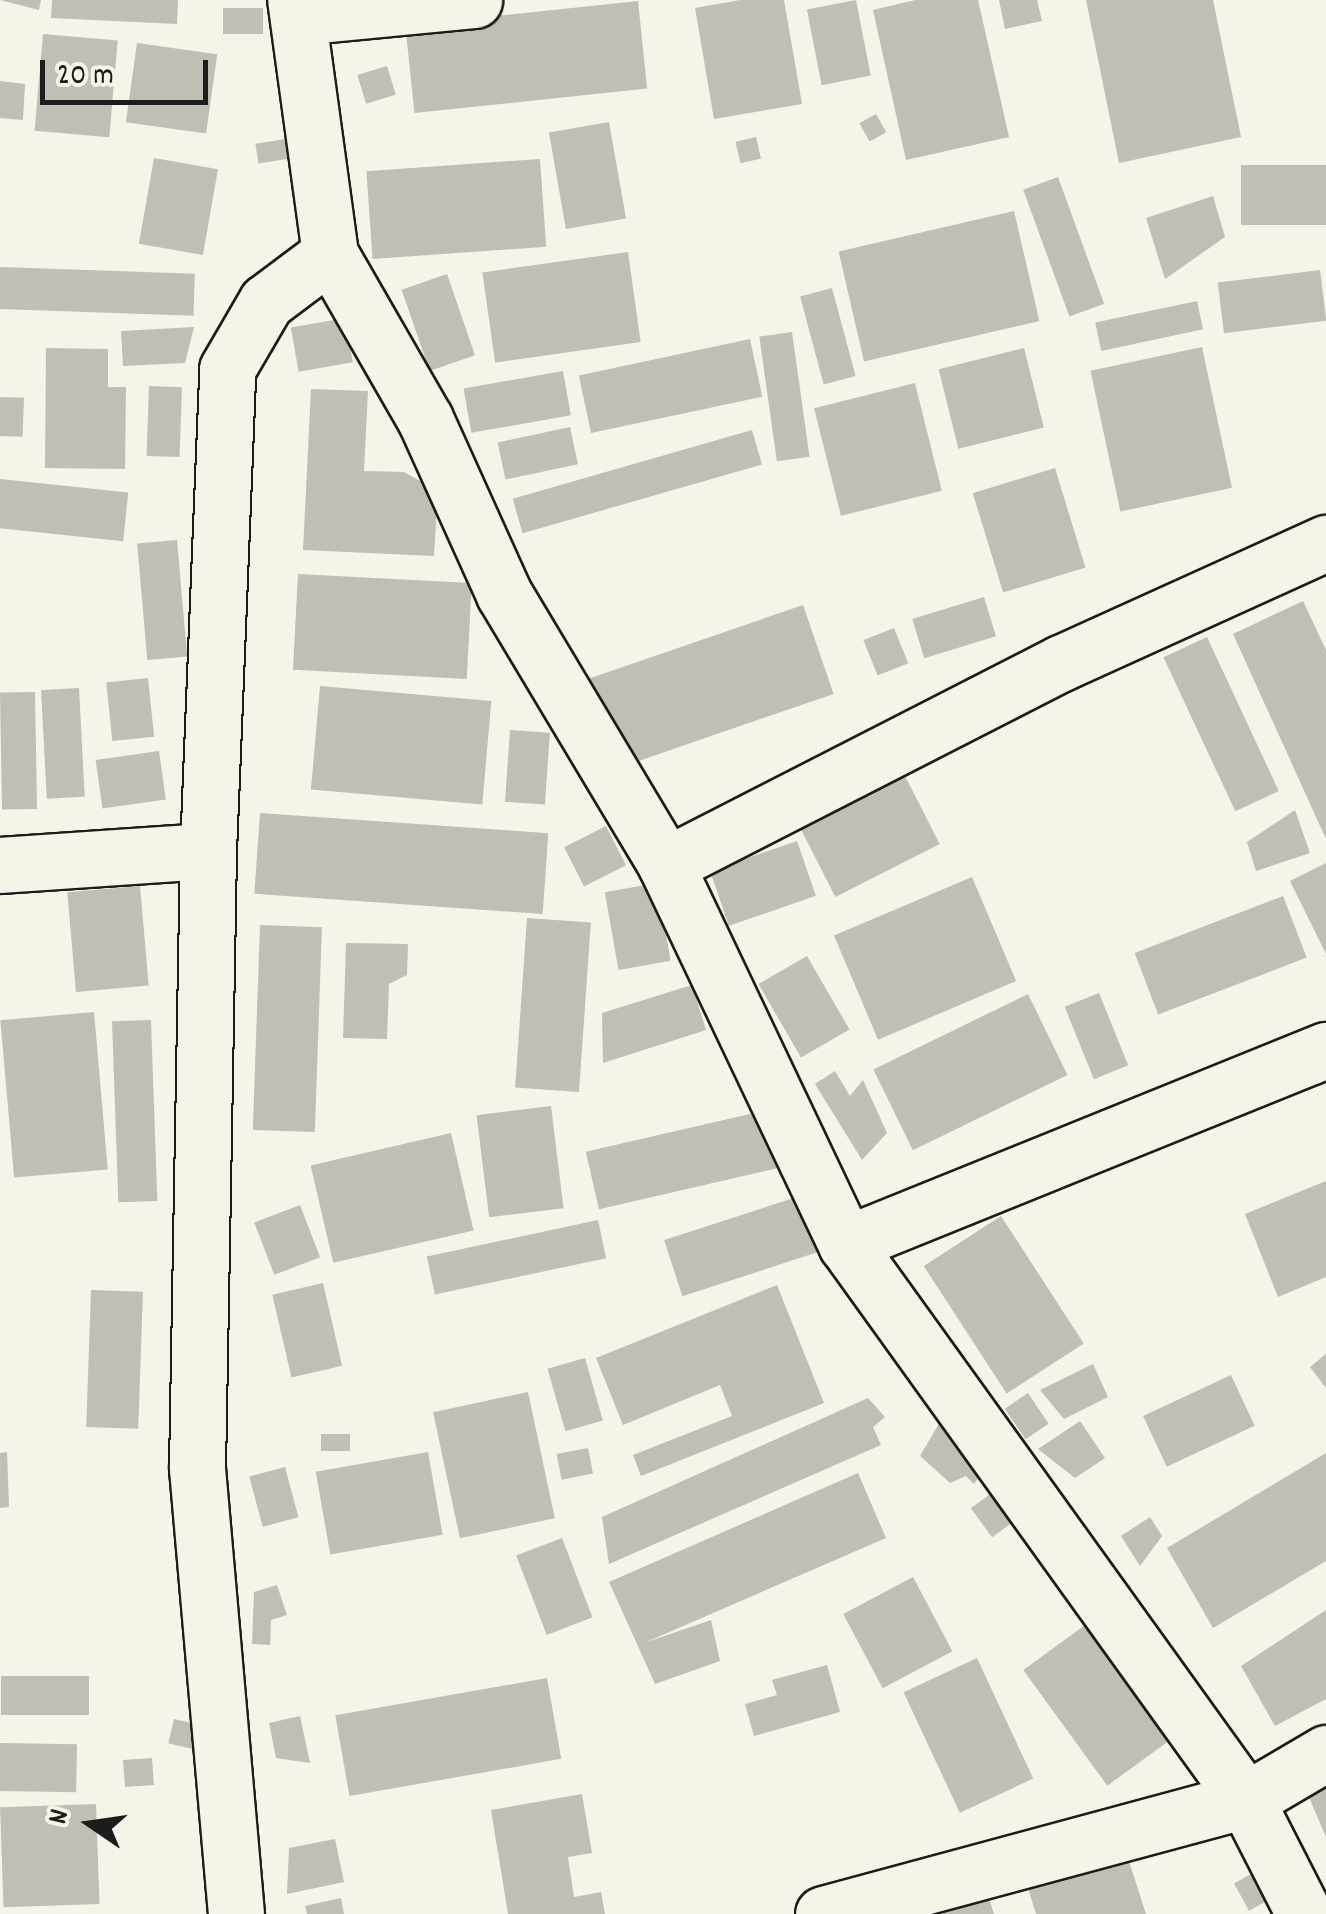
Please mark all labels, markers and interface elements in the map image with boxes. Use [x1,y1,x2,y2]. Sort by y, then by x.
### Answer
scale bar [45,40,212,102]
text: 20 m [57,56,114,99]
north arrow [40,1774,140,1874]
text: N [40,1806,82,1828]

